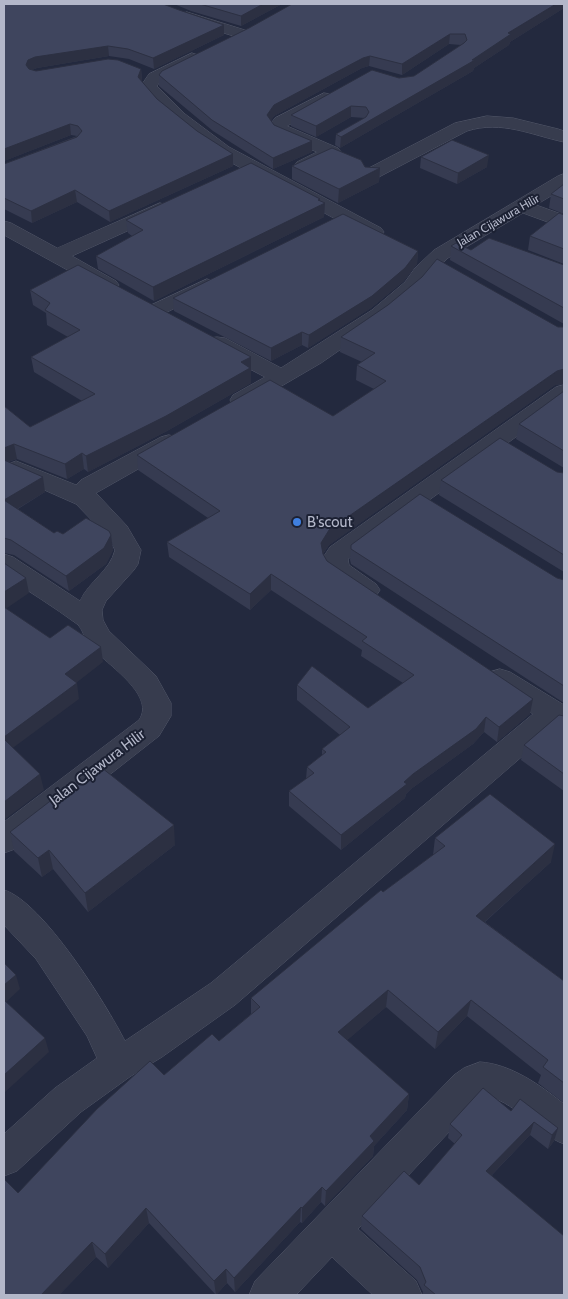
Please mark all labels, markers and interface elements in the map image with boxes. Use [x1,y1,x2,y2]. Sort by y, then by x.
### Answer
street label: Jalan Cijawura Hilir [453,190,542,250]
place label: B'scout [307,513,352,531]
marker: B'scout [291,516,303,528]
street label: Jalan Cijawura Hilir [45,725,149,810]

